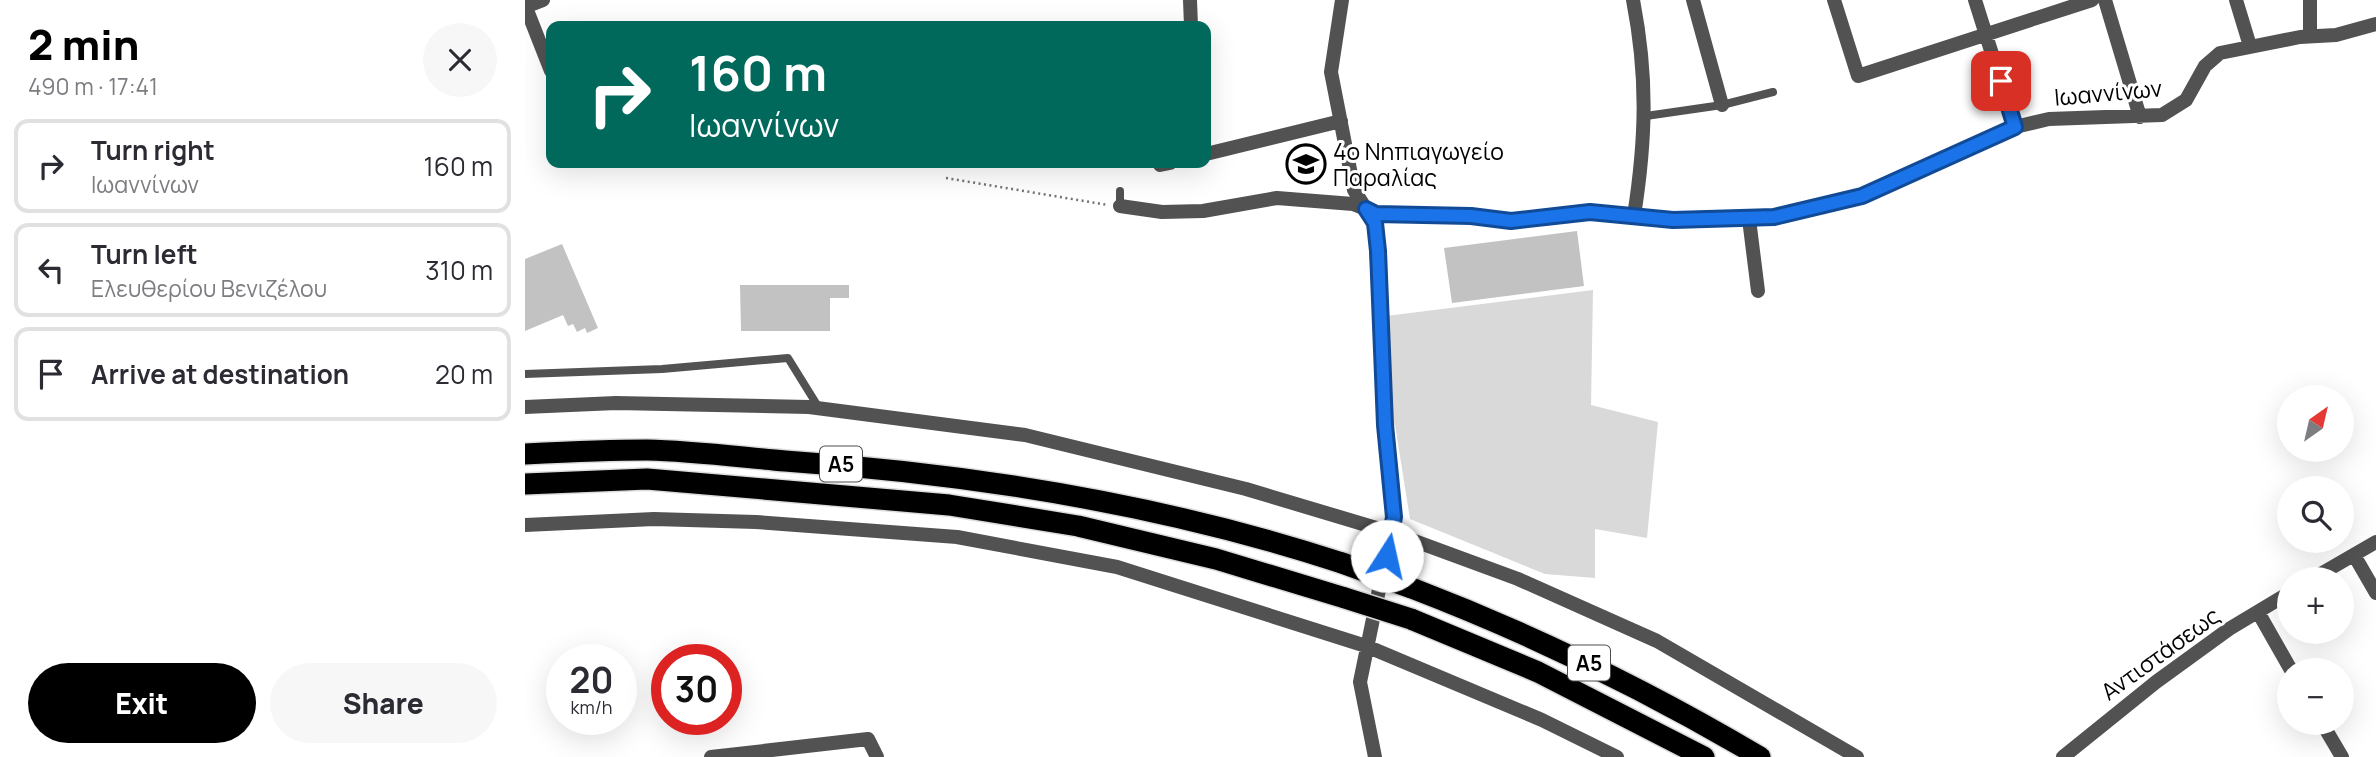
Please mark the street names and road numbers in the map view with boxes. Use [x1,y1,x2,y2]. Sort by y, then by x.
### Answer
street label: Ιωαννίνων [2053,71,2164,113]
road number: Α5 [820,447,862,482]
street label: Αντιστάσεως [2094,599,2226,707]
road number: Α5 [1568,646,1610,680]

